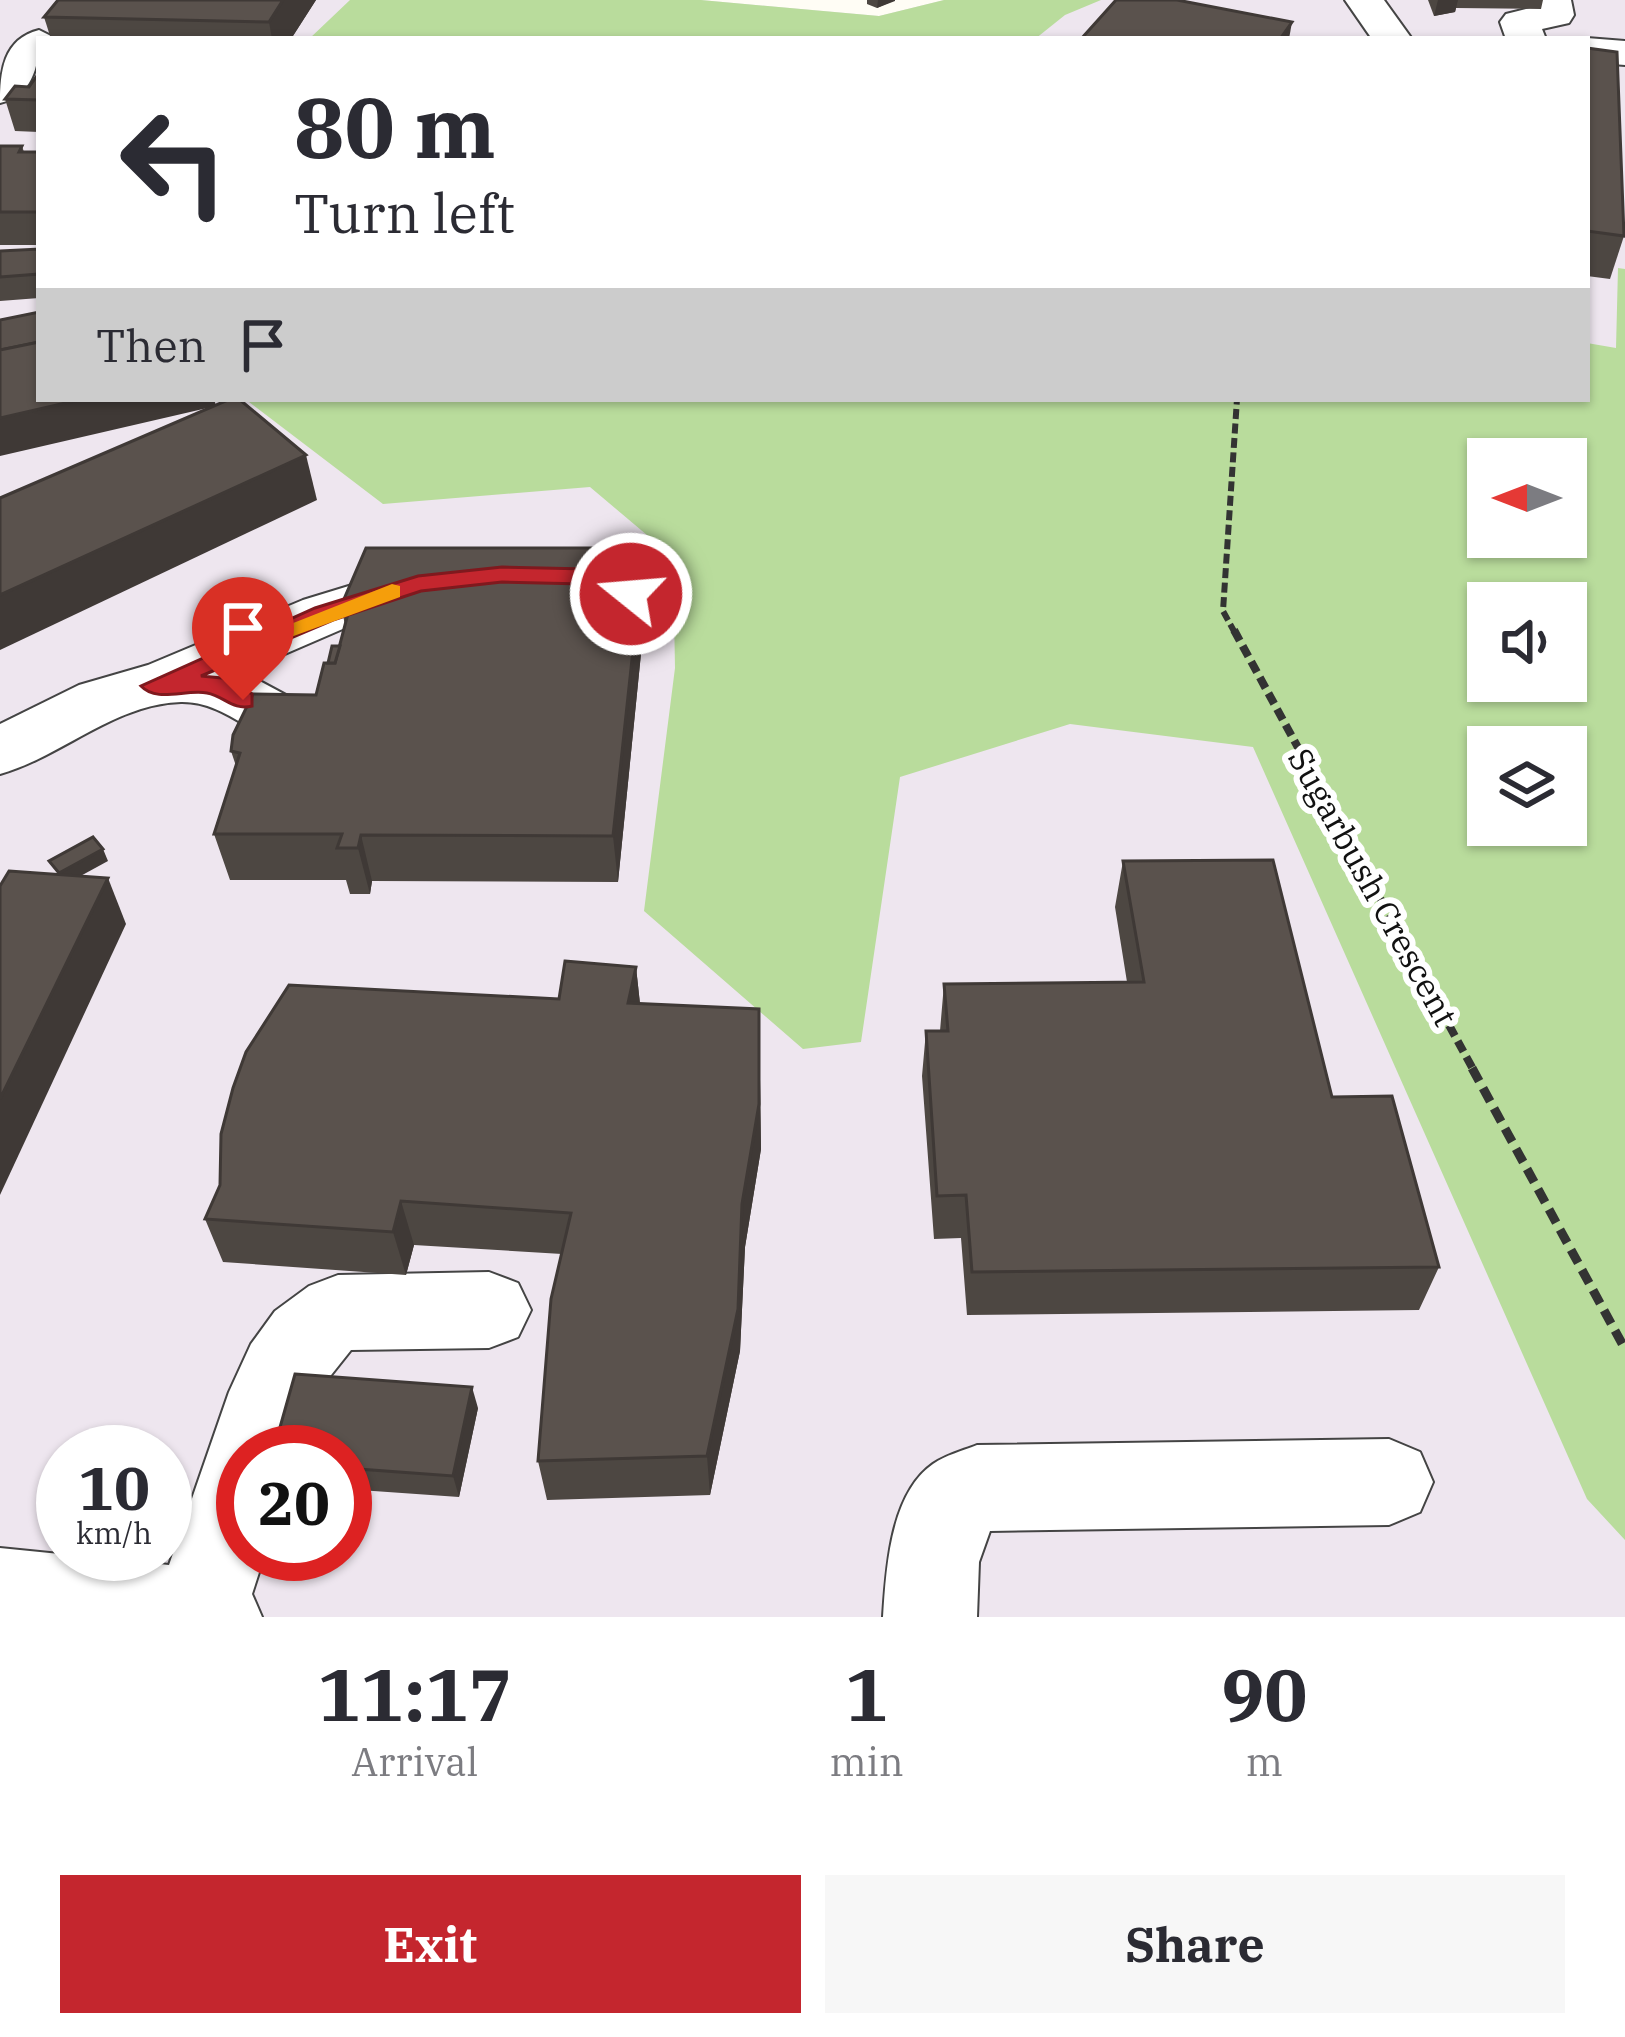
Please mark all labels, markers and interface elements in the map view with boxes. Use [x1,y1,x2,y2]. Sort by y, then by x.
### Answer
text: 80 m [294,72,496,181]
icon: left [96,84,252,240]
text: Turn left [294,178,515,248]
icon: arrive [230,312,296,378]
text: Then [96,316,206,374]
north arrow [1467,438,1587,558]
map controls [1467,438,1587,846]
position arrow [568,531,694,657]
pin [192,577,294,700]
button: sound [1467,582,1587,702]
icon: arrive [210,595,276,661]
button: layers [1467,726,1587,846]
street label: Sugarbush Crescent [1279,740,1468,1033]
speed limit sign: 20 [216,1425,372,1581]
text: 10 [78,1448,150,1527]
text: km/h [76,1513,152,1552]
text: 11:17 [317,1647,512,1741]
text: 1 [845,1647,888,1741]
text: 90 [1221,1647,1308,1741]
text: Arrival [351,1736,478,1787]
text: min [829,1736,904,1787]
text: m [1246,1736,1283,1787]
button: Exit [60,1875,801,2013]
button: Share [825,1875,1565,2013]

